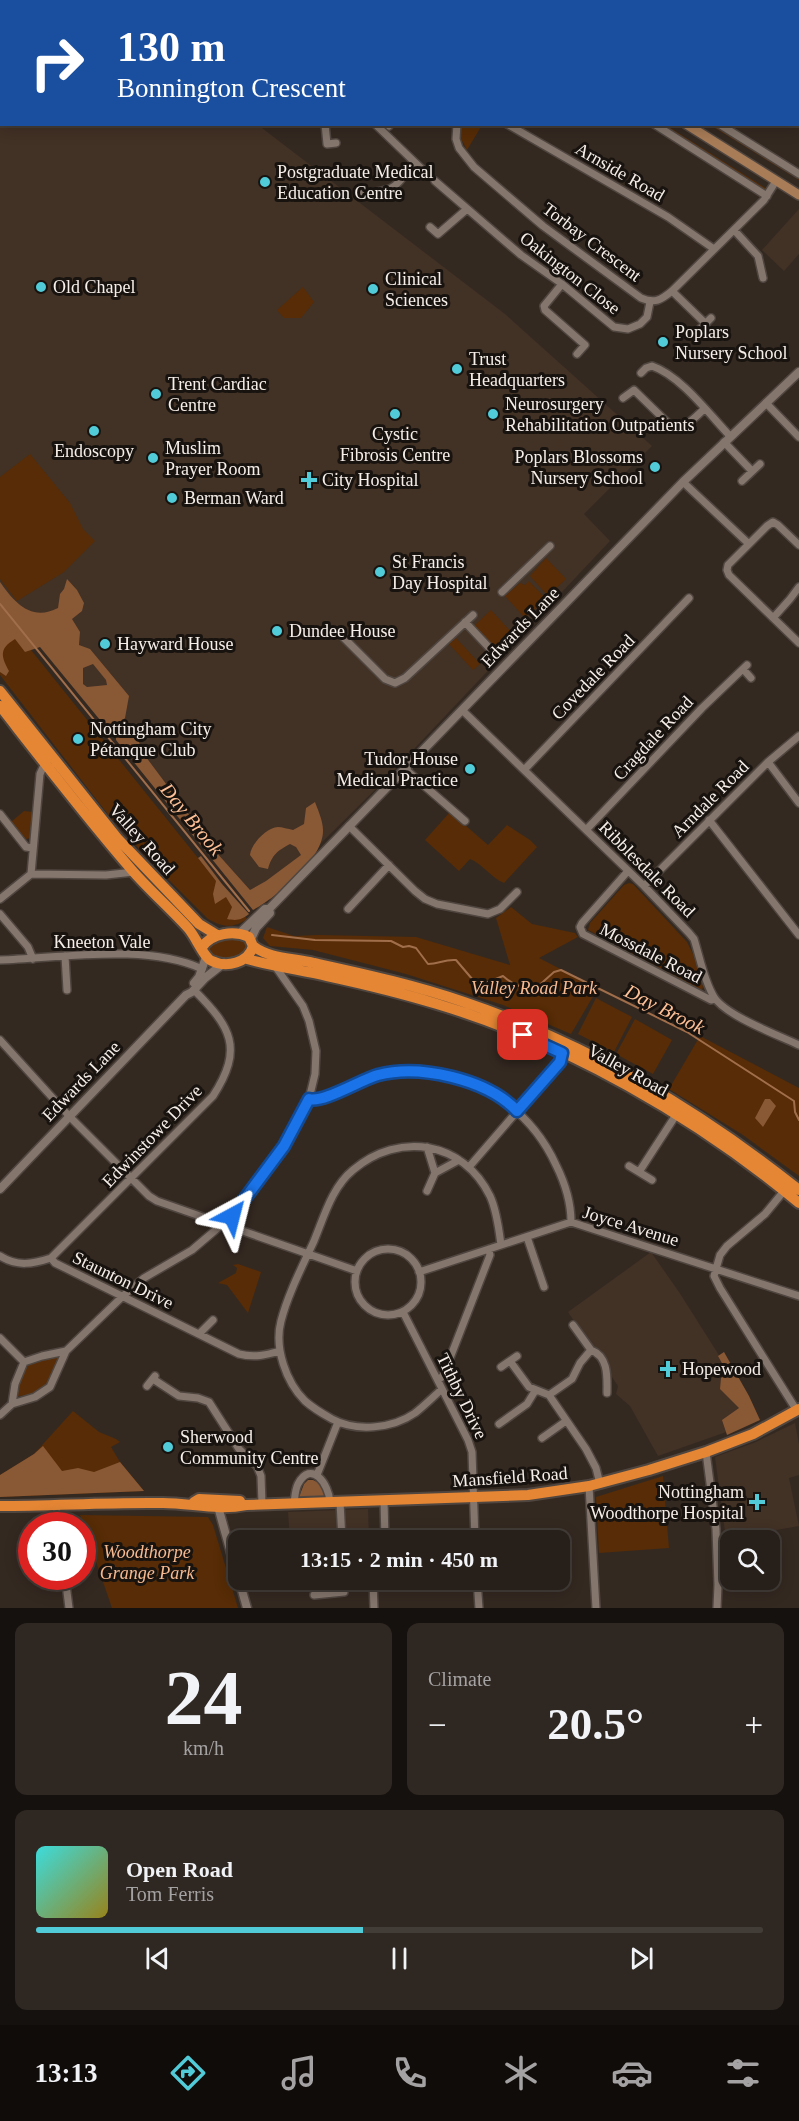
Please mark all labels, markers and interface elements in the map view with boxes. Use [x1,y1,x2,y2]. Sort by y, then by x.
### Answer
icon: right [18,24,96,102]
text: 130 m [117,24,226,70]
text: Bonnington Crescent [117,73,346,103]
street label: Arnside Road [572,138,668,206]
place label: Postgraduate Medical Education Centre [277,162,433,203]
marker: Postgraduate Medical Education Centre [258,175,272,189]
street label: Torbay Crescent [539,198,645,286]
street label: Oakington Close [516,228,624,318]
place label: Clinical Sciences [385,269,448,310]
place label: Old Chapel [53,277,136,297]
marker: Old Chapel [34,280,48,294]
marker: Clinical Sciences [366,282,380,296]
place label: Poplars Nursery School [675,322,787,363]
marker: Poplars Nursery School [656,335,670,349]
place label: Trust Headquarters [469,349,565,390]
marker: Trust Headquarters [450,362,464,376]
place label: Trent Cardiac Centre [168,374,267,415]
marker: Trent Cardiac Centre [149,387,163,401]
place label: Neurosurgery Rehabilitation Outpatients [505,394,694,435]
marker: Cystic Fibrosis Centre [388,407,402,421]
marker: Neurosurgery Rehabilitation Outpatients [486,407,500,421]
marker: Endoscopy [87,424,101,438]
place label: Cystic Fibrosis Centre [340,424,450,465]
place label: Muslim Prayer Room [165,438,260,479]
place label: Endoscopy [54,441,134,461]
place label: Poplars Blossoms Nursery School [514,447,643,488]
marker: Muslim Prayer Room [146,451,160,465]
marker: Poplars Blossoms Nursery School [648,460,662,474]
place label: City Hospital [322,470,419,490]
marker: City Hospital [300,471,318,489]
place label: Berman Ward [184,488,284,508]
marker: Berman Ward [165,491,179,505]
place label: St Francis Day Hospital [392,552,487,593]
marker: St Francis Day Hospital [373,565,387,579]
street label: Edwards Lane [477,583,563,671]
place label: Dundee House [289,621,395,641]
marker: Dundee House [270,624,284,638]
street label: Covedale Road [547,630,639,724]
place label: Hayward House [117,634,233,654]
marker: Hayward House [98,637,112,651]
street label: Cragdale Road [609,692,697,784]
place label: Nottingham City Pétanque Club [90,719,212,760]
marker: Nottingham City Pétanque Club [71,732,85,746]
place label: Tudor House Medical Practice [337,749,458,790]
street label: Arndale Road [667,756,753,842]
marker: Tudor House Medical Practice [463,762,477,776]
water label: Day Brook [155,778,228,861]
street label: Valley Road [105,799,179,879]
street label: Ribblesdale Road [595,817,699,921]
street label: Mossdale Road [597,919,705,987]
street label: Kneeton Vale [53,932,151,952]
park label: Valley Road Park [471,978,598,998]
water label: Day Brook [620,979,710,1040]
pin [497,1009,548,1060]
icon: arrive [506,1018,539,1051]
street label: Edwards Lane [38,1037,124,1125]
street label: Valley Road [584,1040,672,1100]
street label: Edwinstowe Drive [98,1081,206,1191]
position arrow [200,1184,264,1248]
street label: Joyce Avenue [581,1202,681,1250]
street label: Staunton Drive [69,1247,177,1313]
street label: Tithby Drive [433,1350,491,1442]
place label: Hopewood [682,1359,761,1379]
marker: Hopewood [659,1360,677,1378]
place label: Sherwood Community Centre [180,1427,319,1468]
marker: Sherwood Community Centre [161,1440,175,1454]
street label: Mansfield Road [452,1463,568,1491]
place label: Nottingham Woodthorpe Hospital [590,1482,744,1523]
marker: Nottingham Woodthorpe Hospital [748,1493,766,1511]
speed limit sign: 30 [18,1512,96,1590]
map controls [720,1530,780,1590]
button: search [720,1530,780,1590]
park label: Woodthorpe Grange Park [100,1542,195,1583]
text: 13:15 · 2 min · 450 m [300,1547,498,1572]
text: 24 [165,1654,243,1741]
text: Climate [428,1668,491,1690]
text: 20.5° [547,1699,644,1749]
text: − [428,1707,447,1743]
text: + [744,1707,763,1743]
text: km/h [183,1737,224,1759]
text: Open Road [126,1857,233,1882]
text: Tom Ferris [126,1883,214,1905]
icon: previous [141,1942,174,1975]
icon: pause [383,1942,416,1975]
icon: next [625,1942,658,1975]
icon: directions [167,2052,209,2094]
icon: music [278,2052,320,2094]
icon: phone [389,2052,431,2094]
icon: climate [500,2052,542,2094]
icon: car [611,2052,653,2094]
icon: filters [722,2052,764,2094]
text: 13:13 [35,2058,98,2088]

